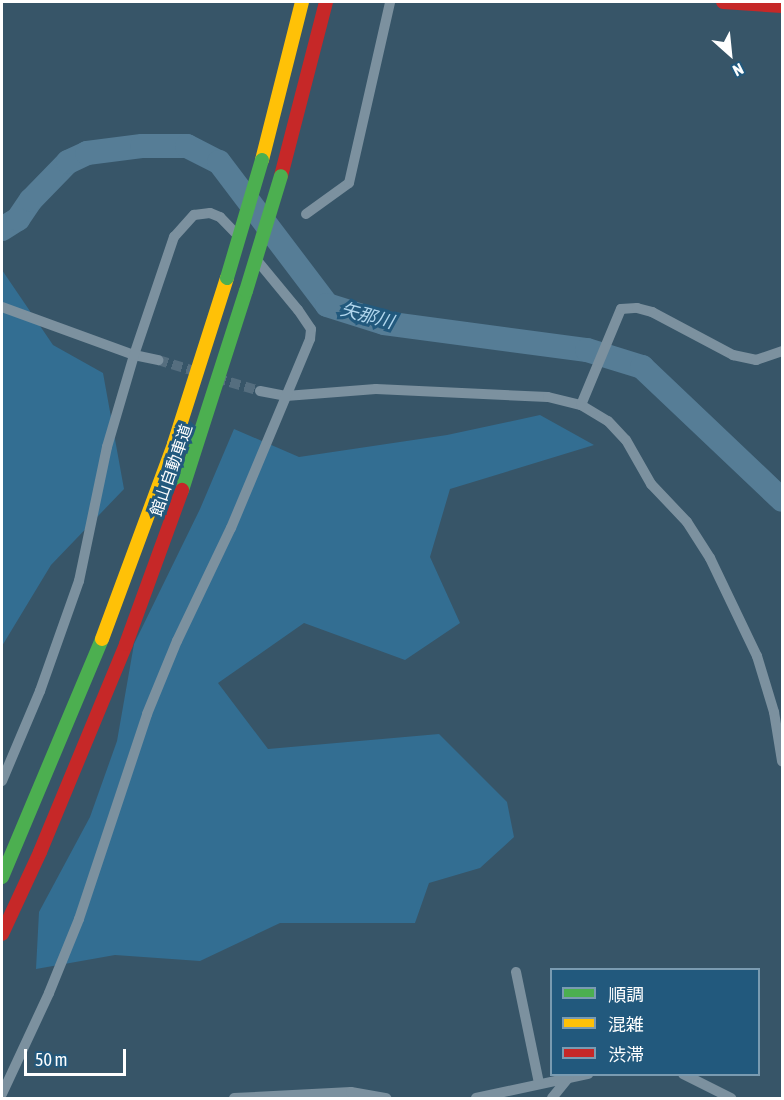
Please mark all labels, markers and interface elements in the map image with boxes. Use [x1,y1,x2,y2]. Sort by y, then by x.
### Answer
north arrow [700,24,760,84]
text: N [730,60,746,80]
water label: 矢那川 [338,299,396,333]
street label: 館山自動車道 [146,421,196,519]
legend [550,968,760,1076]
text: 順調 [608,984,644,1005]
text: 混雑 [608,1014,644,1035]
scale bar [27,1037,129,1075]
text: 渋滞 [608,1044,644,1065]
text: 50 m [35,1049,67,1070]

